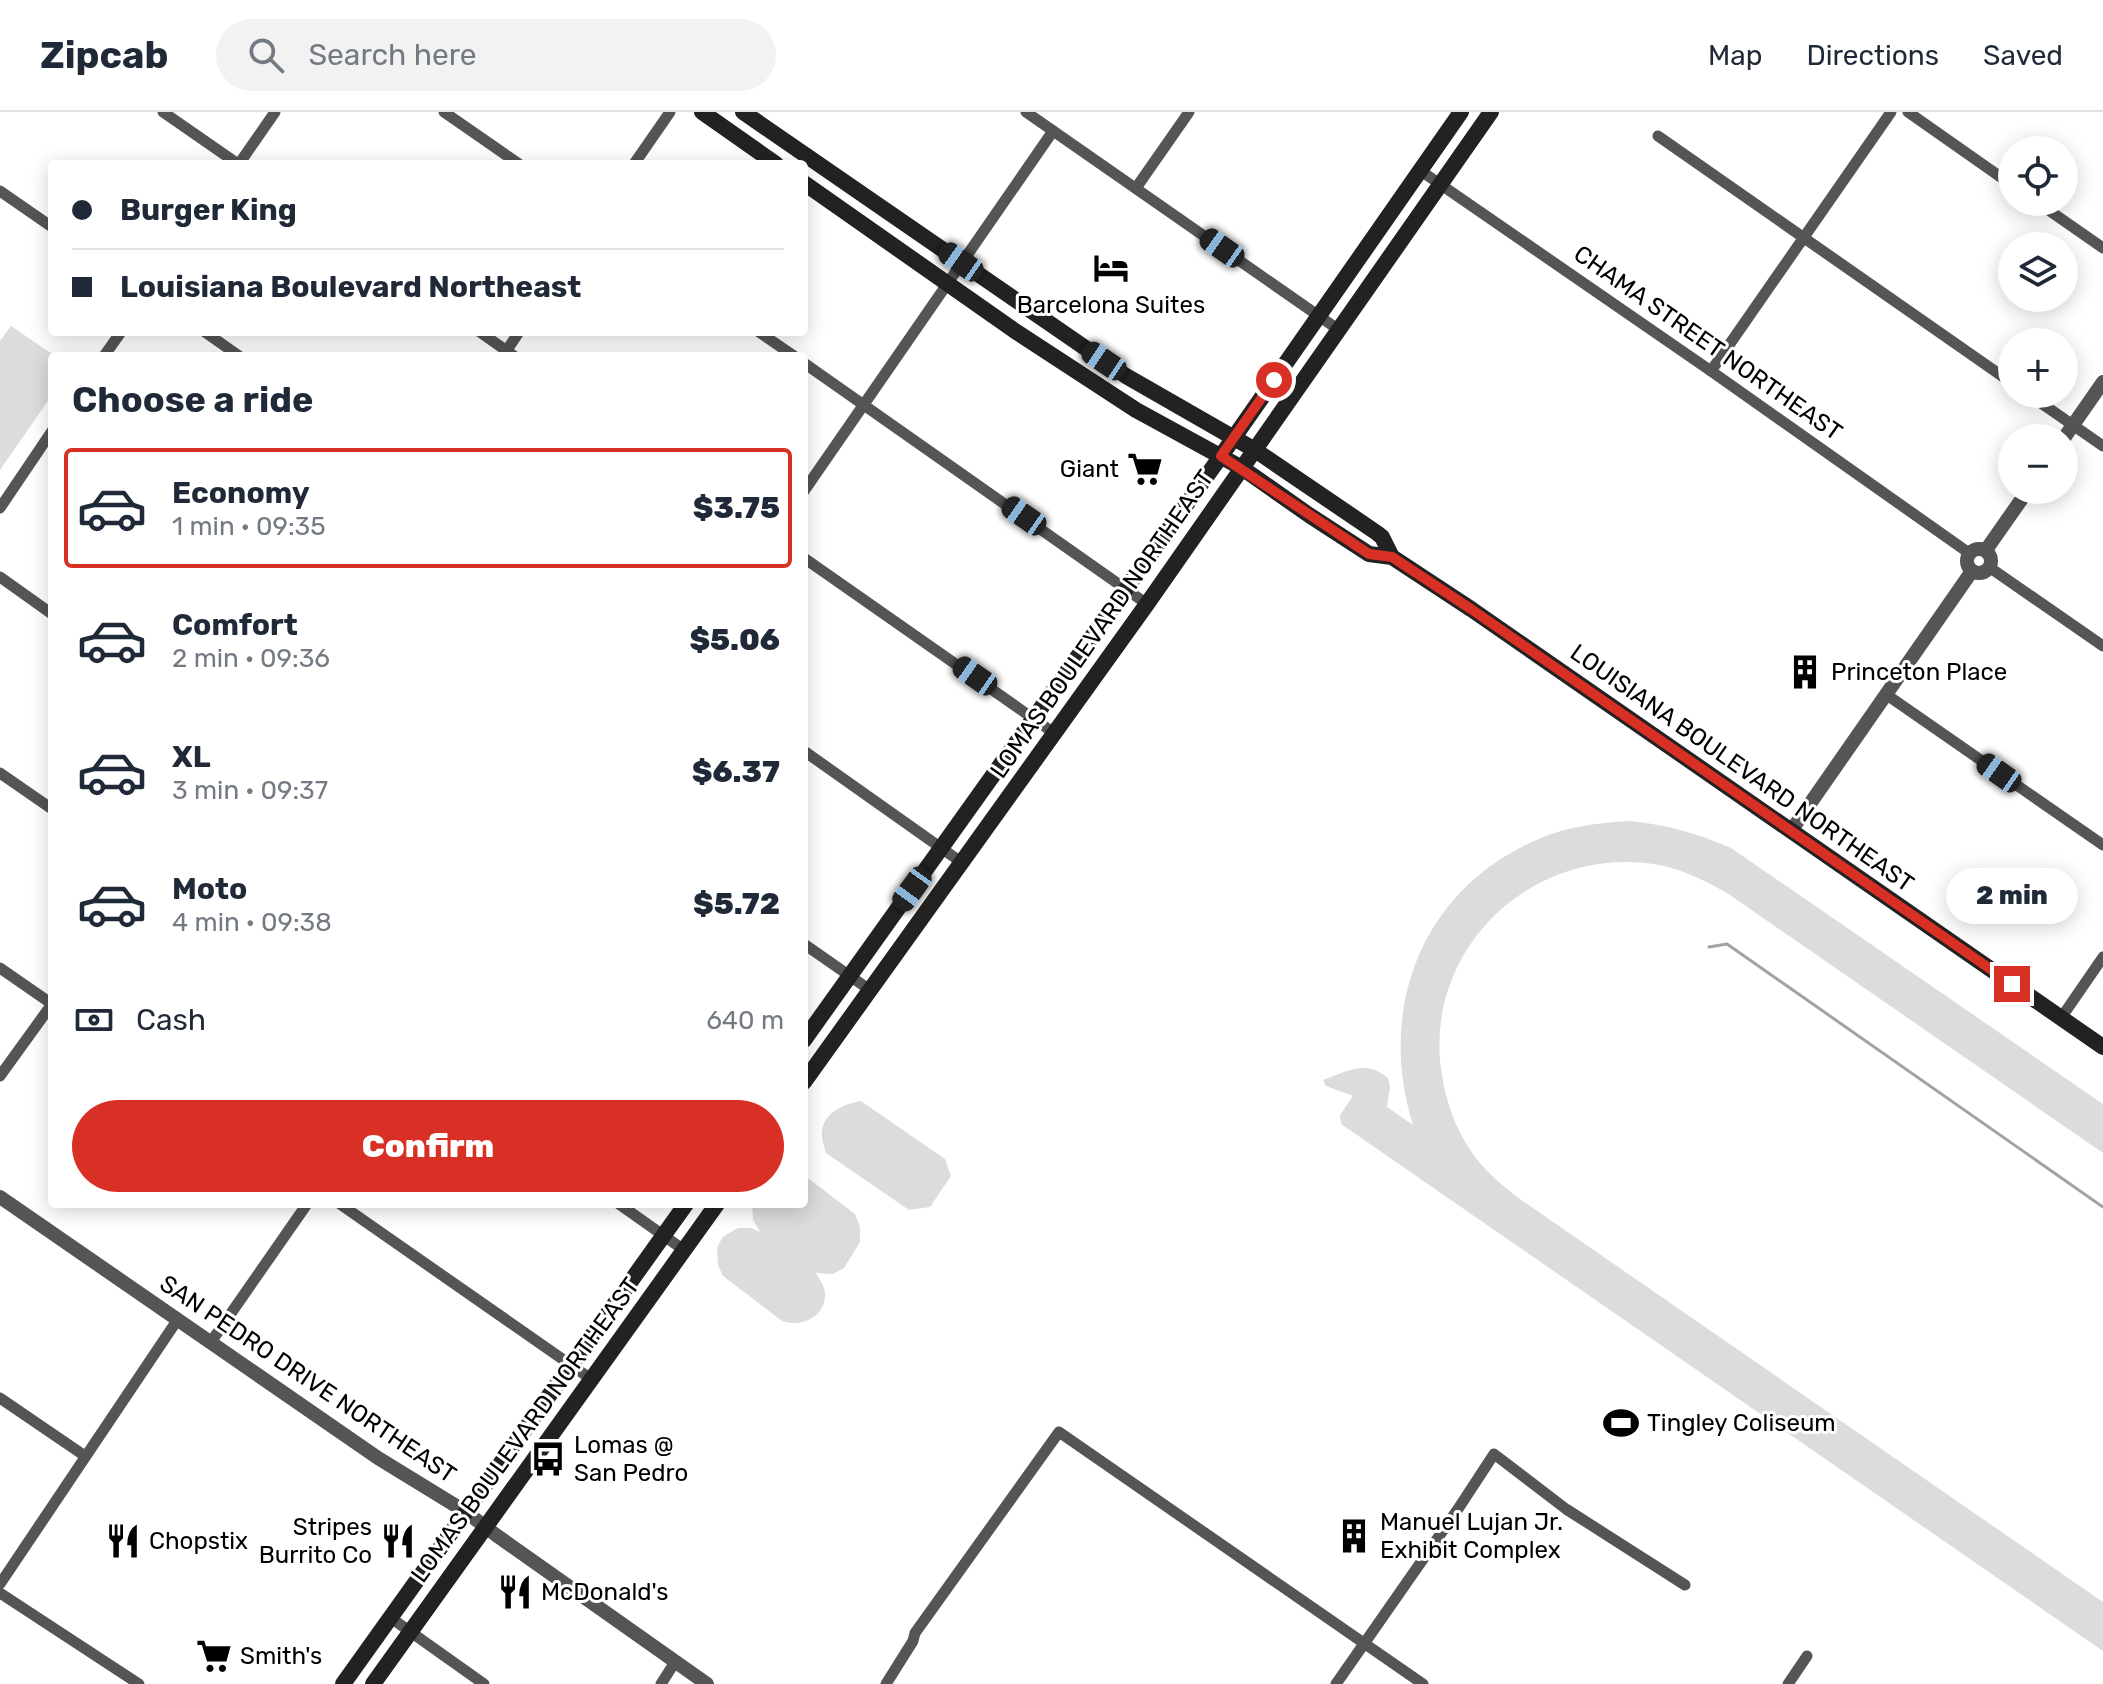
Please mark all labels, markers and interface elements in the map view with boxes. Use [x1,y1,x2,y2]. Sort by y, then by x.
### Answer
search box [216,19,776,91]
text: Zipcab [40,32,168,78]
icon: search [244,33,288,77]
text: Search here [308,37,477,73]
text: Map [1708,39,1762,72]
text: Directions [1806,39,1939,72]
text: Saved [1983,39,2063,72]
map controls [1998,136,2078,504]
button: locate [1998,136,2078,216]
text: Burger King [120,192,297,228]
car [1195,224,1249,272]
button: layers [1998,232,2078,312]
car [934,238,988,286]
street label: CHAMA STREET NORTHEAST [1569,240,1847,446]
hotel icon: Barcelona Suites [1092,249,1130,287]
text: Louisiana Boulevard Northeast [120,269,581,305]
place label: Barcelona Suites [1017,291,1205,319]
button: + [1998,328,2078,408]
car [1077,338,1131,384]
route start [1256,362,1292,398]
text: Choose a ride [72,378,313,421]
button: − [1998,424,2078,504]
supermarket icon: Giant [1126,450,1164,488]
place label: Giant [1060,455,1119,483]
street label: LOMAS BOULEVARD NORTHEAST [985,465,1219,783]
icon: car [76,472,148,544]
text: Economy [172,475,310,511]
text: $3.75 [693,490,780,526]
car [997,492,1051,540]
text: 1 min · 09:35 [172,511,326,542]
icon: car [76,604,148,676]
text: Comfort [172,607,298,643]
text: $5.06 [689,622,780,658]
street label: LOUISIANA BOULEVARD NORTHEAST [1565,638,1919,898]
text: 2 min · 09:36 [172,643,330,674]
car [948,652,1002,700]
building icon: Princeton Place [1786,653,1824,691]
place label: Princeton Place [1831,658,2007,686]
icon: car [76,736,148,808]
text: XL [172,739,211,775]
car [1972,749,2026,797]
text: $6.37 [692,754,780,790]
text: 3 min · 09:37 [172,775,328,806]
car [888,863,936,915]
icon: car [76,868,148,940]
callout: 2 min [1946,868,2078,924]
text: Moto [172,871,247,907]
text: 2 min [1976,880,2048,911]
text: $5.72 [693,886,780,922]
text: 4 min · 09:38 [172,907,332,938]
route end [1994,966,2030,1002]
icon: cash [72,998,116,1042]
text: Cash [136,1002,206,1038]
text: 640 m [706,1005,784,1036]
button: Confirm [72,1100,784,1192]
street label: SAN PEDRO DRIVE NORTHEAST [155,1269,461,1489]
street label: LOMAS BOULEVARD NORTHEAST [405,1272,645,1588]
sports icon: Tingley Coliseum [1602,1404,1640,1442]
place label: Tingley Coliseum [1647,1409,1836,1437]
place label: Lomas @ San Pedro [574,1431,688,1487]
bus stop icon: Lomas @ San Pedro [529,1440,567,1478]
place label: Manuel Lujan Jr. Exhibit Complex [1380,1508,1563,1564]
place label: Stripes Burrito Co [259,1513,372,1569]
building icon: Manuel Lujan Jr. Exhibit Complex [1335,1517,1373,1555]
restaurant icon: Chopstix [104,1522,142,1560]
restaurant icon: Stripes Burrito Co [379,1522,417,1560]
place label: Chopstix [149,1527,248,1555]
restaurant icon: McDonald's [496,1573,534,1611]
place label: McDonald's [541,1578,668,1606]
supermarket icon: Smith's [195,1637,233,1675]
place label: Smith's [240,1642,322,1670]

